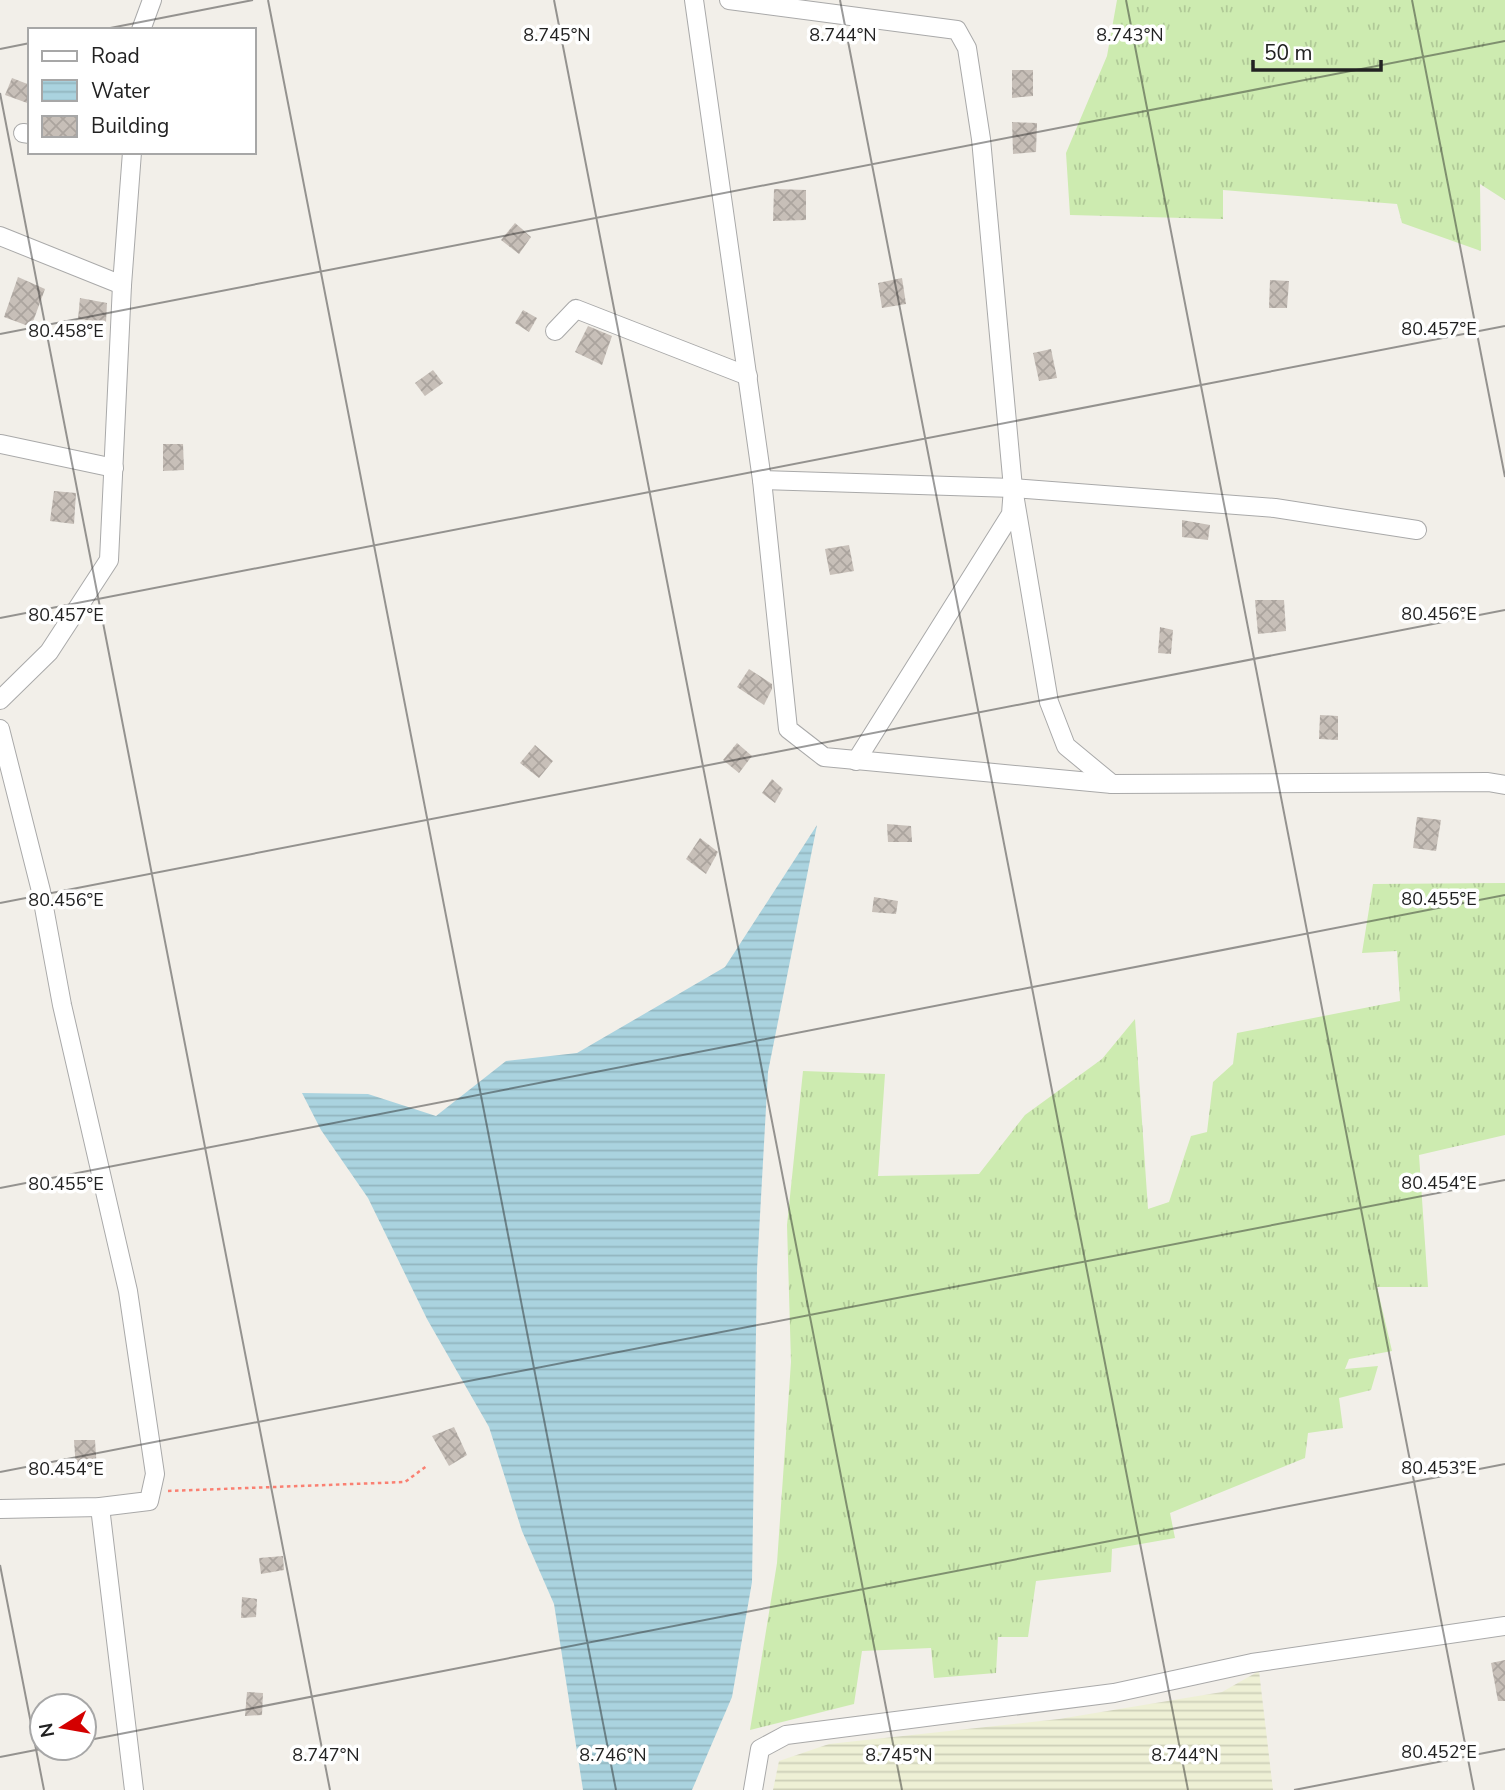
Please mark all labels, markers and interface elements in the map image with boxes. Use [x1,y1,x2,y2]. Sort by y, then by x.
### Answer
text: 8.745°N [523,23,591,47]
text: 8.744°N [809,23,877,47]
text: 8.743°N [1096,23,1164,47]
legend [28,28,256,154]
scale bar [1253,28,1381,72]
text: 50 m [1264,39,1313,67]
text: Road [91,42,140,70]
text: Water [91,77,150,105]
text: Building [91,112,169,140]
text: 80.457°E [1401,317,1477,341]
text: 80.458°E [28,319,104,343]
text: 80.456°E [1401,602,1477,626]
text: 80.457°E [28,603,104,627]
text: 80.455°E [1401,887,1477,911]
text: 80.456°E [28,888,104,912]
text: 80.454°E [1401,1171,1477,1195]
text: 80.455°E [28,1172,104,1196]
text: 80.453°E [1401,1456,1477,1480]
text: 80.454°E [28,1457,104,1481]
north arrow [28,1692,98,1762]
text: N [33,1721,61,1740]
text: 80.452°E [1401,1740,1477,1764]
text: 8.747°N [292,1743,360,1767]
text: 8.746°N [579,1743,647,1767]
text: 8.745°N [865,1743,933,1767]
text: 8.744°N [1151,1743,1219,1767]

